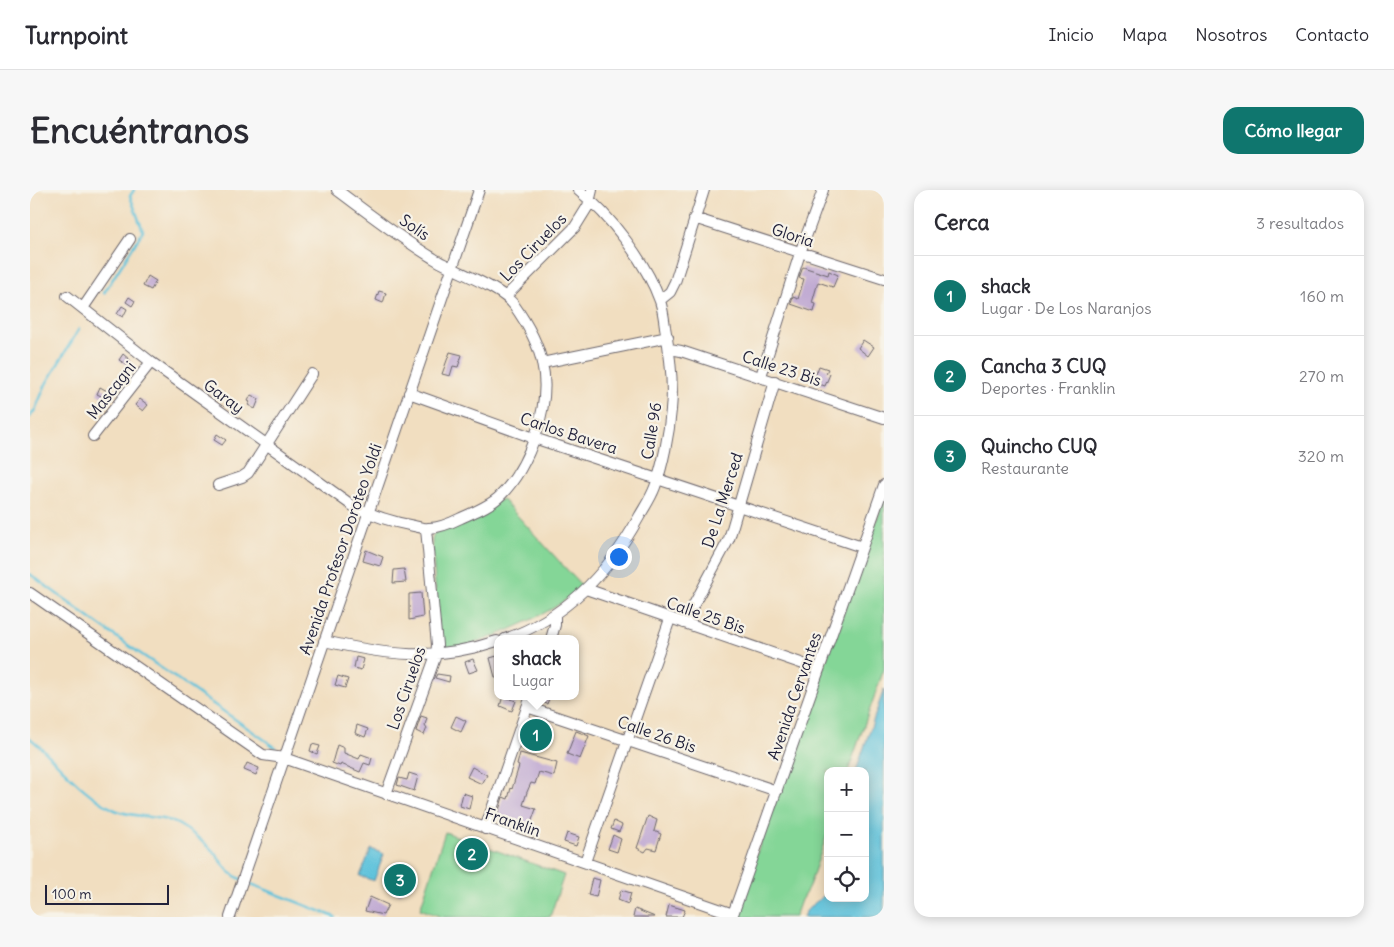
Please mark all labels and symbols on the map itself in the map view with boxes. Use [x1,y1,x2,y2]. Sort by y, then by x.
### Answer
street label: Los Ciruelos [496,209,570,285]
street label: Solís [396,210,434,244]
street label: Gloria [769,219,817,251]
street label: Calle 23 Bis [740,346,824,390]
street label: Mascagni [82,357,140,423]
street label: Garay [200,375,248,417]
street label: Calle 96 [637,401,665,461]
street label: Carlos Bavera [518,408,620,458]
street label: Avenida Profesor Doroteo Yoldi [294,441,386,657]
street label: De La Merced [697,450,747,550]
your location [606,544,632,570]
street label: Calle 25 Bis [664,592,748,638]
street label: Avenida Cervantes [763,629,825,763]
street label: Los Ciruelos [382,644,430,732]
street label: Calle 26 Bis [615,711,699,757]
pin: 1 [520,716,552,754]
street label: Franklin [482,803,544,841]
pin: 2 [456,835,488,873]
pin: 3 [384,861,416,899]
scale bar [45,882,169,905]

